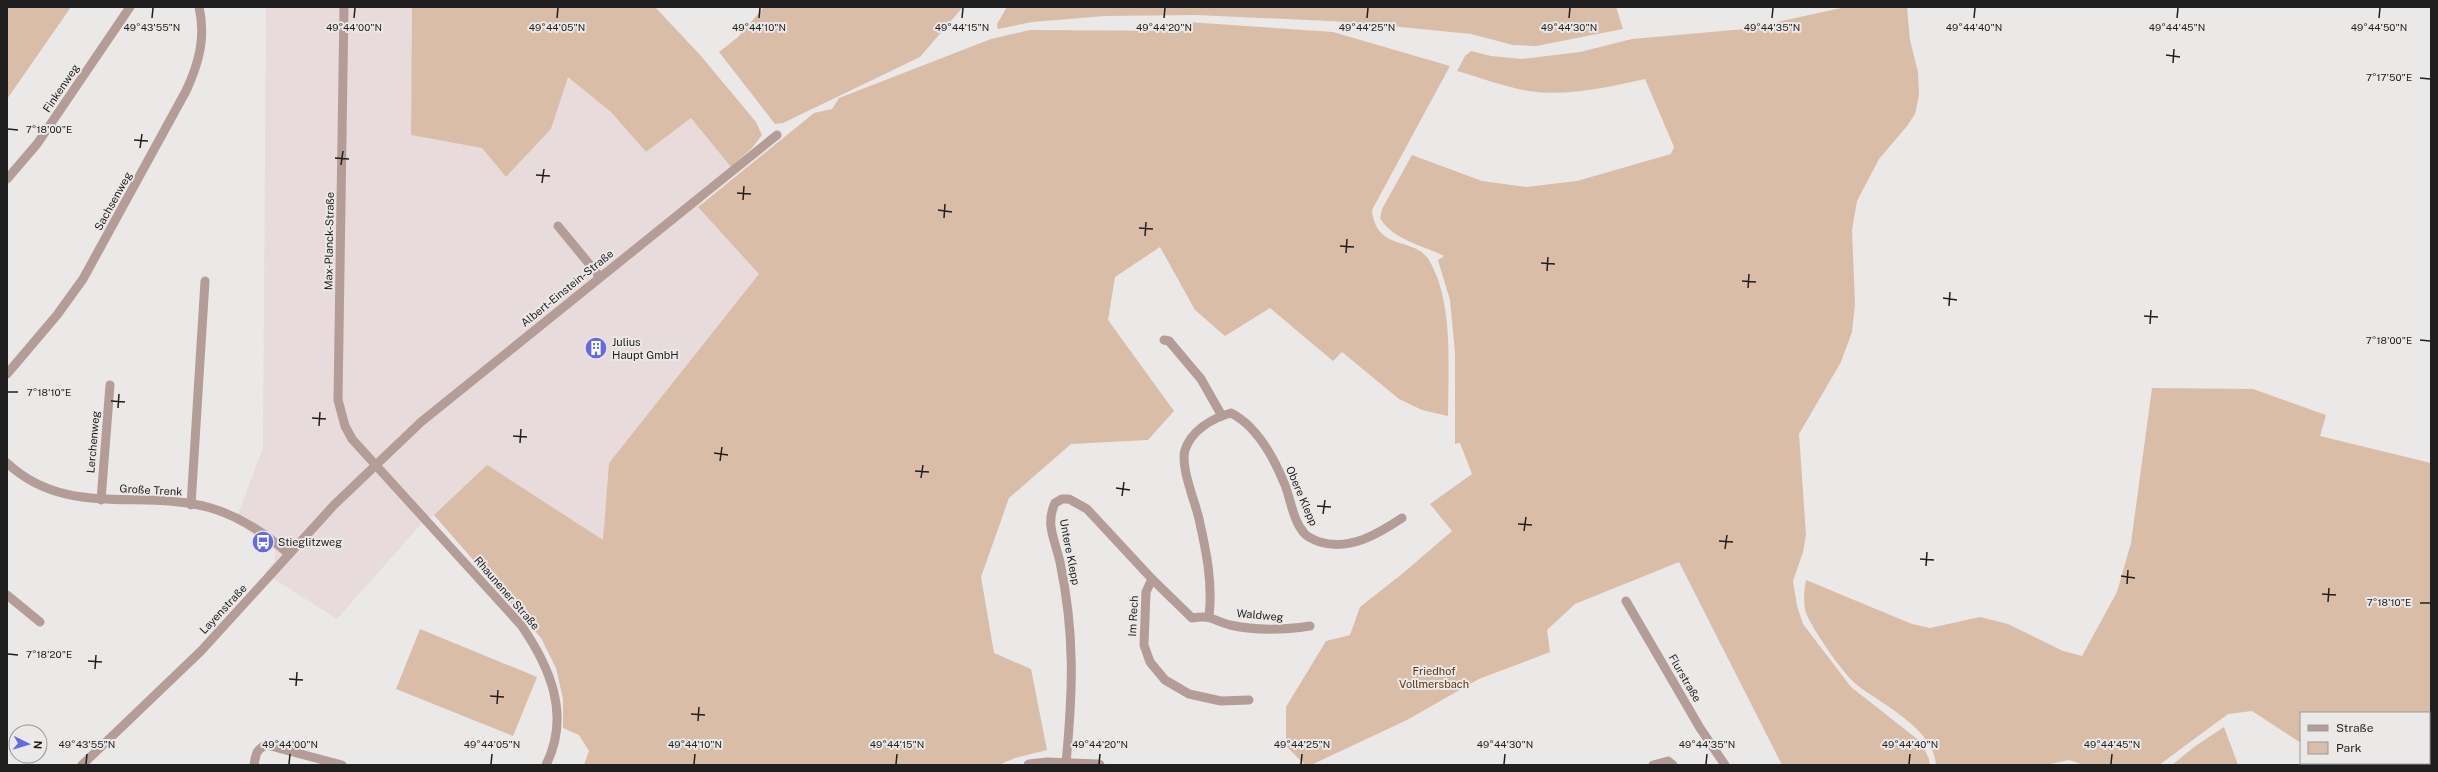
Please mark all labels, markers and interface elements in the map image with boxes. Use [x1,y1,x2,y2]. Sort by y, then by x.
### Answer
text: 49°43'55"N [124,21,180,33]
text: 49°44'00"N [326,21,382,33]
text: 49°44'05"N [529,21,585,33]
text: 49°44'10"N [732,21,786,33]
text: 49°44'15"N [935,21,989,33]
text: 49°44'20"N [1136,21,1192,33]
text: 49°44'25"N [1339,21,1395,33]
text: 49°44'30"N [1541,21,1597,33]
text: 49°44'35"N [1744,21,1800,33]
text: 49°44'40"N [1946,21,2002,33]
text: 49°44'45"N [2149,21,2205,33]
text: 49°44'50"N [2351,21,2407,33]
street label: Finkenweg [41,62,82,114]
text: 7°17'50"E [2366,71,2412,83]
text: 7°18'00"E [26,123,72,135]
street label: Sachsenweg [92,170,134,232]
street label: Max-Planck-Straße [322,192,336,290]
street label: Albert-Einstein-Straße [518,247,616,329]
text: 7°18'00"E [2366,334,2412,346]
building icon: Julius Haupt GmbH [583,335,609,361]
place label: Julius Haupt GmbH [612,336,679,361]
text: 7°18'10"E [27,386,71,398]
street label: Lerchenweg [84,410,102,474]
street label: Obere Klepp [1284,464,1320,528]
street label: Große Trenk [119,482,183,498]
street label: Untere Klepp [1058,518,1082,587]
bus stop icon: Stieglitzweg [250,529,276,555]
place label: Stieglitzweg [278,536,342,548]
street label: Rhaunener Straße [472,554,542,632]
street label: Layenstraße [197,582,249,636]
street label: Im Rech [1126,595,1140,637]
text: 7°18'10"E [2367,596,2411,608]
street label: Waldweg [1236,607,1284,623]
text: 7°18'20"E [26,648,72,660]
street label: Flurstraße [1667,652,1703,704]
park label: Friedhof Vollmersbach [1399,665,1469,690]
legend [2300,712,2430,764]
text: Straße [2336,721,2374,735]
north arrow [8,724,48,764]
text: 49°43'55"N [59,738,115,750]
text: 49°44'00"N [262,738,318,750]
text: 49°44'05"N [464,738,520,750]
text: 49°44'10"N [668,738,722,750]
text: 49°44'15"N [870,738,924,750]
text: 49°44'20"N [1072,738,1128,750]
text: 49°44'25"N [1274,738,1330,750]
text: 49°44'30"N [1477,738,1533,750]
text: 49°44'35"N [1679,738,1735,750]
text: 49°44'40"N [1882,738,1938,750]
text: 49°44'45"N [2084,738,2140,750]
text: N [32,740,44,750]
text: Park [2336,741,2362,755]

